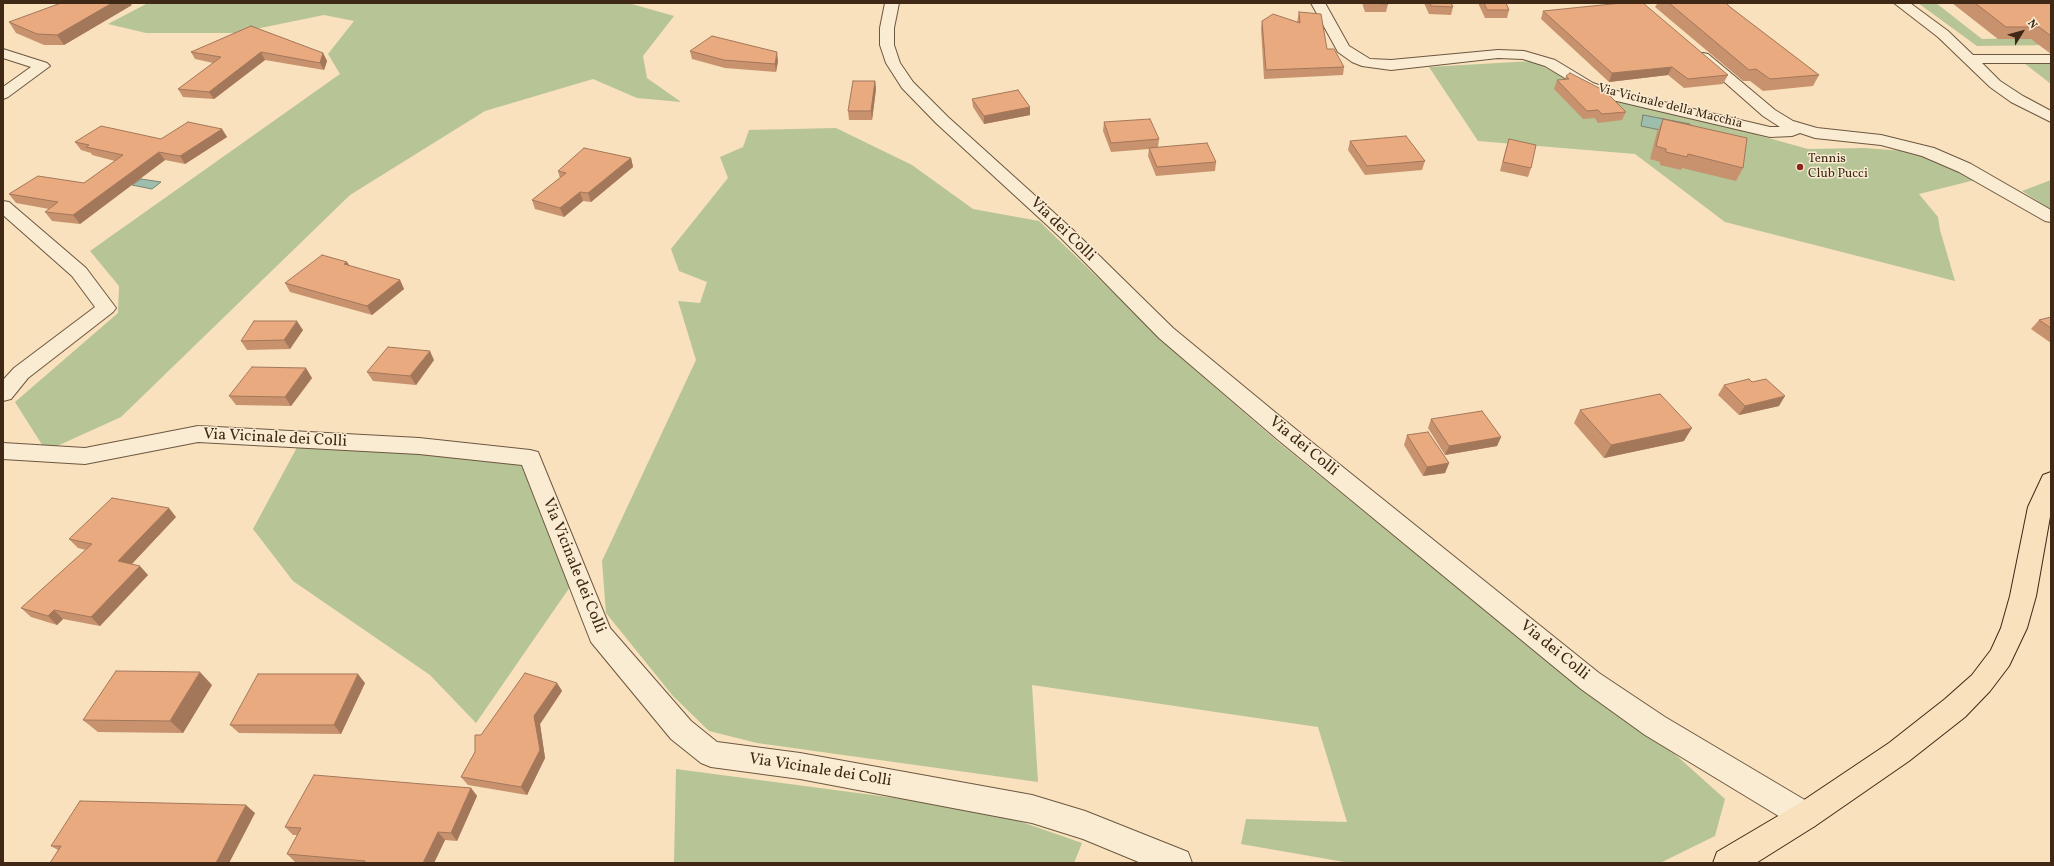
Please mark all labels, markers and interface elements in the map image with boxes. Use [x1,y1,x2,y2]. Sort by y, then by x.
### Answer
north arrow [2002,12,2042,52]
text: N [2024,17,2040,32]
street label: Via Vicinale della Macchia [1596,81,1744,133]
place label: Tennis Club Pucci [1808,152,1868,183]
marker: Tennis Club Pucci [1795,162,1805,172]
street label: Via dei Colli [1025,194,1099,266]
street label: Via dei Colli [1264,413,1342,481]
street label: Via Vicinale dei Colli [203,426,347,452]
street label: Via Vicinale dei Colli [537,496,609,636]
street label: Via dei Colli [1515,617,1593,685]
street label: Via Vicinale dei Colli [747,750,893,792]

